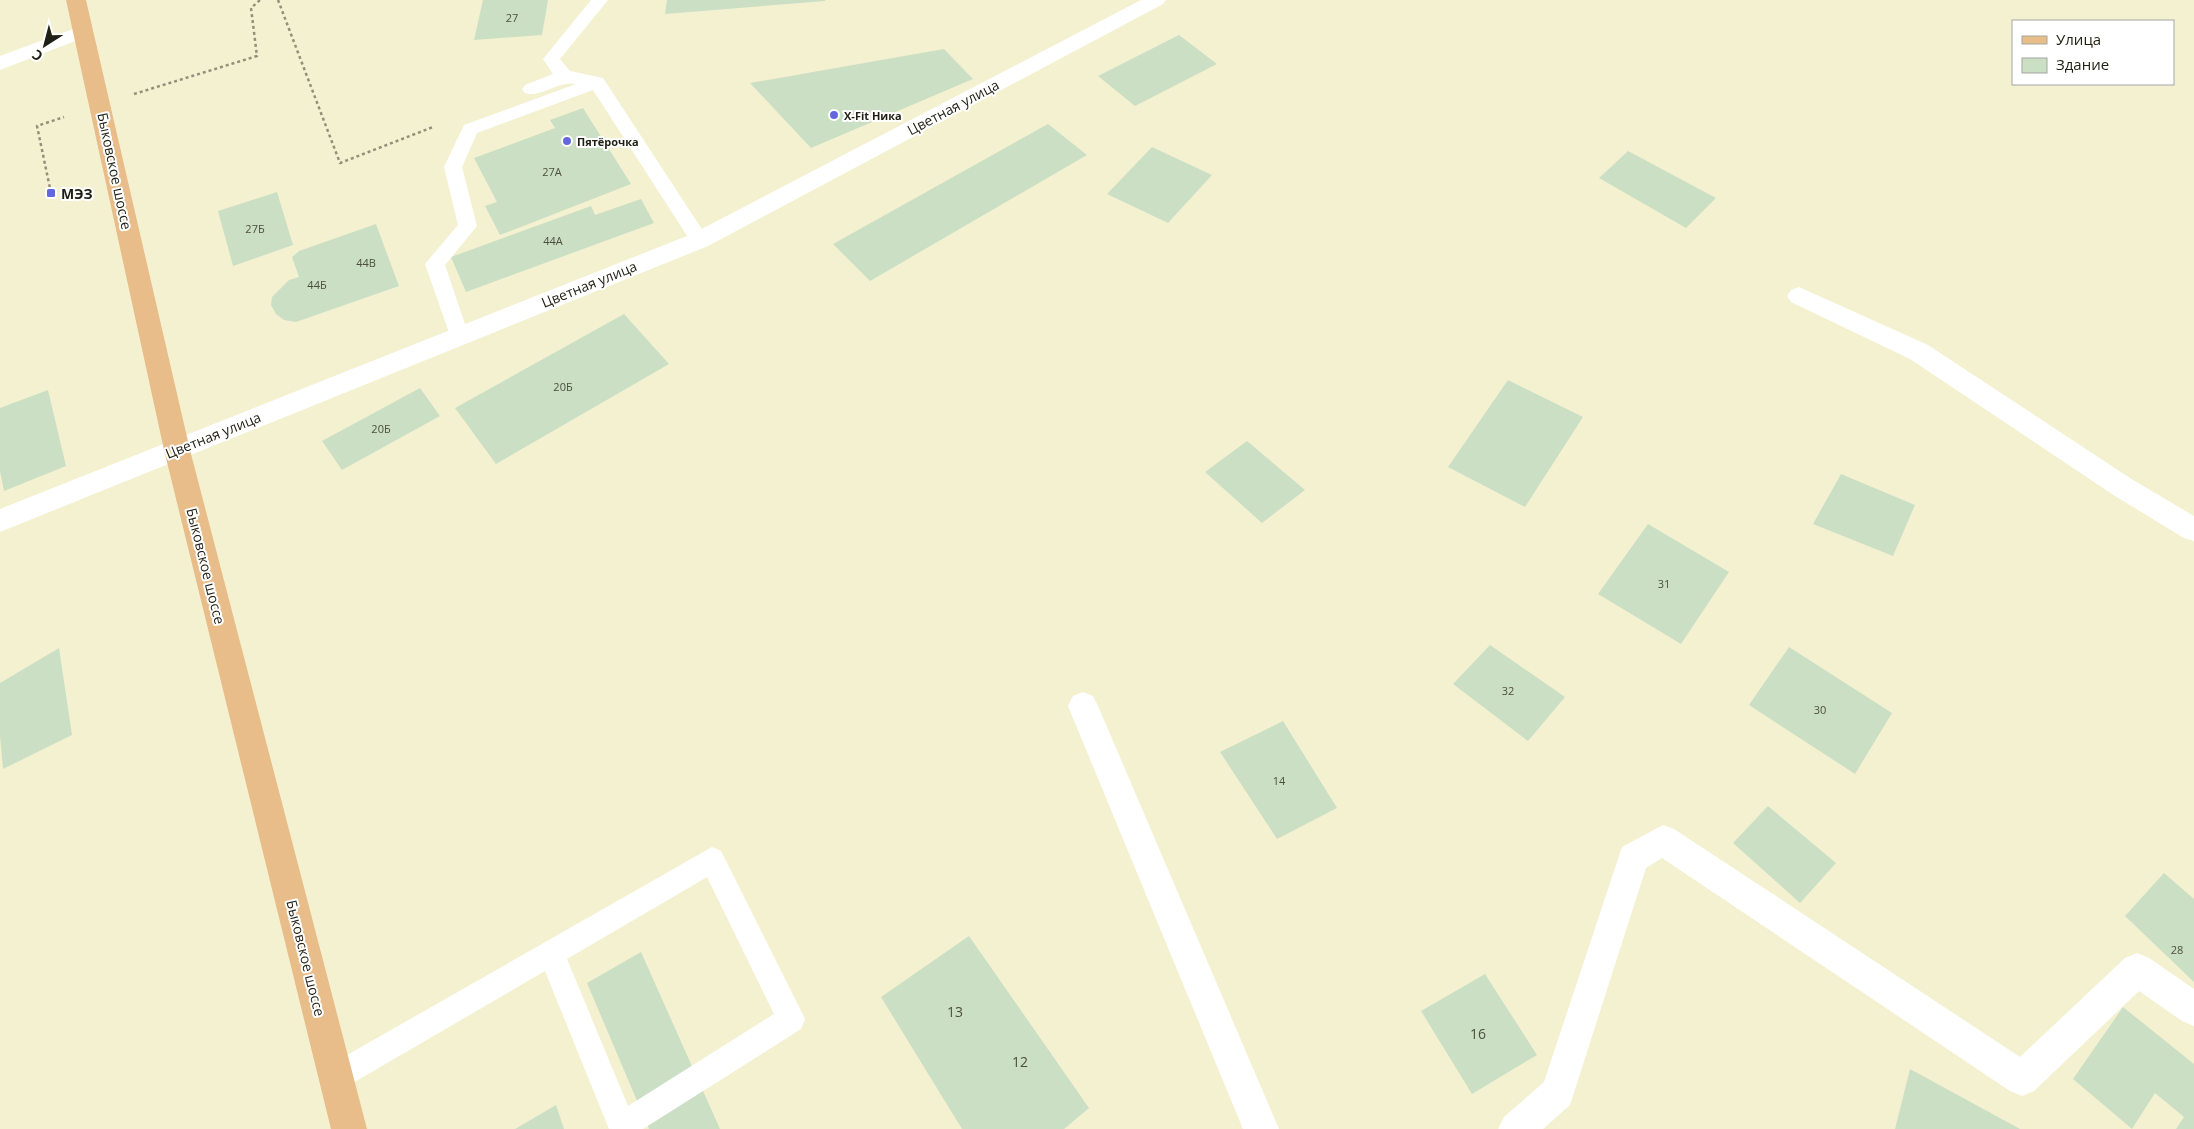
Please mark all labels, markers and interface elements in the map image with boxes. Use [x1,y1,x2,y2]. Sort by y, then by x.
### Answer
house number: 27 [506,10,518,25]
north arrow [20,20,70,70]
legend [2012,20,2174,85]
text: Улица [2056,29,2101,49]
text: С [28,46,46,66]
text: Здание [2056,54,2109,74]
street label: Цветная улица [904,75,1002,139]
place label: X-Fit Ника [844,108,902,123]
marker: X-Fit Ника [828,109,840,121]
street label: Быковское шоссе [93,111,137,231]
place label: Пятёрочка [577,134,639,149]
marker: Пятёрочка [561,135,573,147]
house number: 27А [542,164,562,179]
place label: МЭЗ [61,184,93,203]
marker: МЭЗ [45,187,57,199]
house number: 27Б [245,221,265,236]
house number: 44А [543,233,563,248]
house number: 44В [356,255,376,270]
street label: Цветная улица [538,256,640,312]
house number: 44Б [307,277,327,292]
house number: 20Б [553,379,573,394]
street label: Цветная улица [162,407,264,463]
house number: 20Б [371,421,391,436]
street label: Быковское шоссе [182,506,230,626]
house number: 31 [1658,576,1670,591]
house number: 32 [1502,683,1514,698]
house number: 30 [1814,702,1826,717]
house number: 14 [1273,773,1286,788]
street label: Быковское шоссе [282,898,330,1018]
house number: 28 [2171,942,2183,957]
house number: 13 [947,1002,963,1021]
house number: 16 [1470,1024,1486,1043]
house number: 12 [1012,1052,1028,1071]

